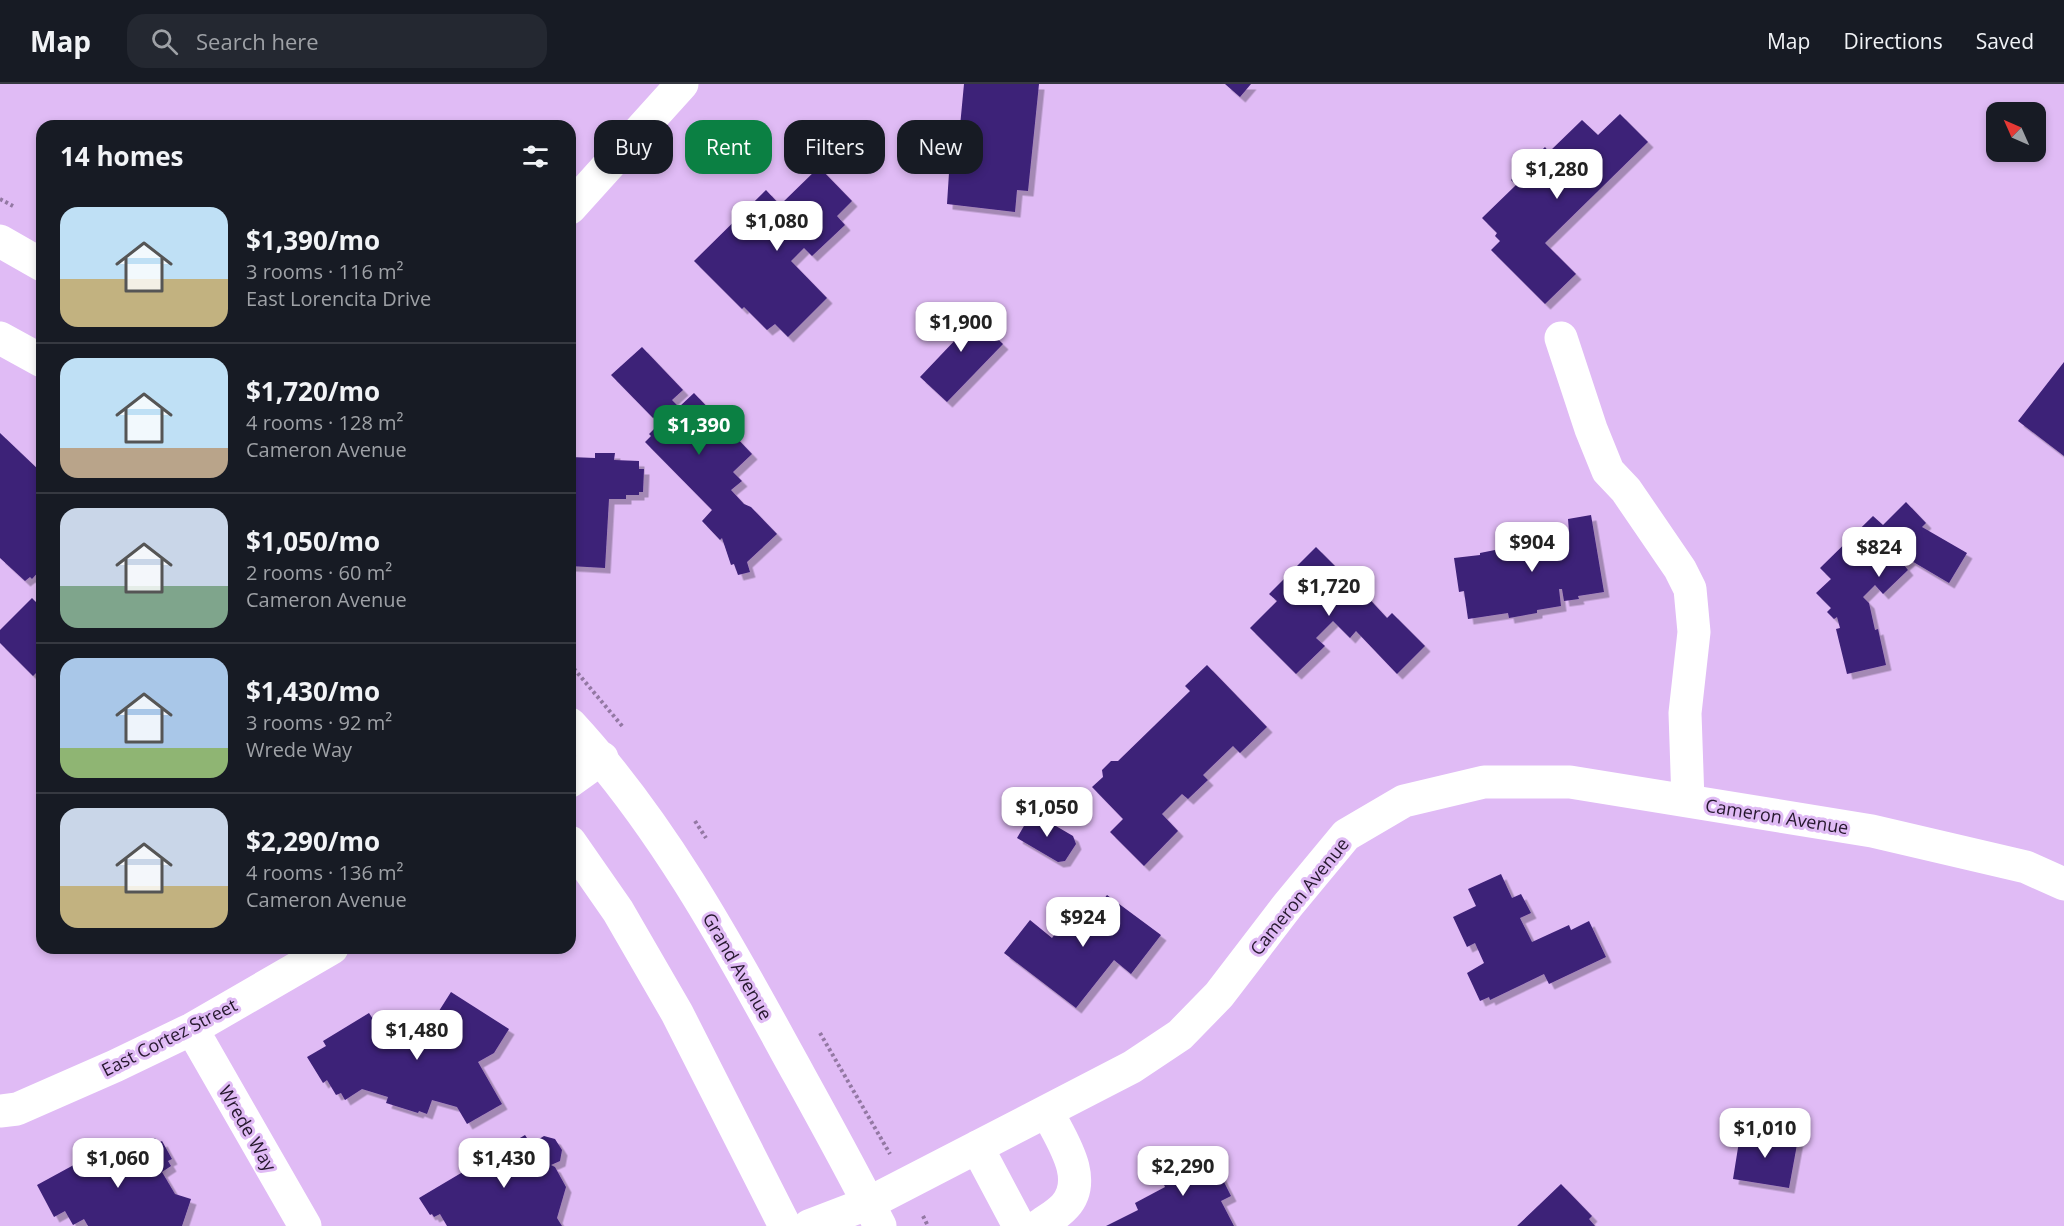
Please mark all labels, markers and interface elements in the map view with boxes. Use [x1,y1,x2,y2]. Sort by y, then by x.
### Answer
search box [127,14,547,68]
text: Map [30,22,91,60]
icon: search [148,25,181,58]
text: Search here [196,26,319,56]
text: Map [1767,27,1810,55]
text: Directions [1843,27,1943,55]
text: Saved [1976,27,2034,55]
north arrow [1986,102,2046,162]
map controls [1986,102,2046,162]
chip: Buy [594,120,673,174]
chip: Rent [685,120,772,174]
chip: Filters [784,120,885,174]
chip: New [897,120,983,174]
text: 14 homes [60,138,184,174]
icon: filters [519,140,552,173]
pin: $1,280 [1508,149,1606,200]
text: $1,280 [1526,155,1588,182]
pin: $1,080 [728,201,826,252]
text: $1,080 [746,207,808,234]
text: $1,390/mo [246,222,380,258]
icon: home [108,231,180,303]
text: 3 rooms · 116 m² [246,258,404,285]
text: East Lorencita Drive [246,285,431,312]
pin: $1,900 [912,302,1010,353]
text: $1,900 [930,308,992,335]
text: $1,720/mo [246,373,380,409]
icon: home [108,382,180,454]
pin: $1,390 [650,405,748,456]
text: 4 rooms · 128 m² [246,409,404,436]
text: $1,390 [668,411,730,438]
text: Cameron Avenue [246,436,407,463]
pin: $904 [1496,522,1568,573]
text: $1,050/mo [246,523,380,559]
pin: $824 [1843,527,1915,578]
text: $904 [1509,528,1555,555]
icon: home [108,532,180,604]
text: $824 [1856,533,1902,560]
text: 2 rooms · 60 m² [246,559,392,586]
pin: $1,720 [1280,566,1378,617]
text: $1,720 [1298,572,1360,599]
text: Cameron Avenue [246,586,407,613]
text: $1,430/mo [246,673,380,709]
icon: home [108,682,180,754]
text: 3 rooms · 92 m² [246,709,392,736]
text: Wrede Way [246,736,352,763]
pin: $1,050 [998,787,1096,838]
text: $1,050 [1016,793,1078,820]
street label: Cameron Avenue [1704,793,1850,839]
text: $2,290/mo [246,823,380,859]
icon: home [108,832,180,904]
street label: Cameron Avenue [1244,832,1354,960]
text: 4 rooms · 136 m² [246,859,404,886]
text: Cameron Avenue [246,886,407,913]
pin: $924 [1047,897,1119,948]
text: $924 [1060,903,1106,930]
street label: Grand Avenue [698,908,778,1024]
street label: East Cortez Street [97,992,241,1082]
pin: $1,480 [368,1010,466,1061]
text: $1,480 [386,1016,448,1043]
street label: Wrede Way [214,1081,283,1176]
pin: $1,010 [1716,1108,1814,1159]
text: $1,010 [1734,1114,1796,1141]
pin: $1,060 [69,1138,167,1189]
pin: $1,430 [455,1138,553,1189]
text: $1,060 [87,1144,149,1171]
text: $1,430 [473,1144,535,1171]
pin: $2,290 [1134,1146,1232,1197]
text: $2,290 [1152,1152,1214,1179]

